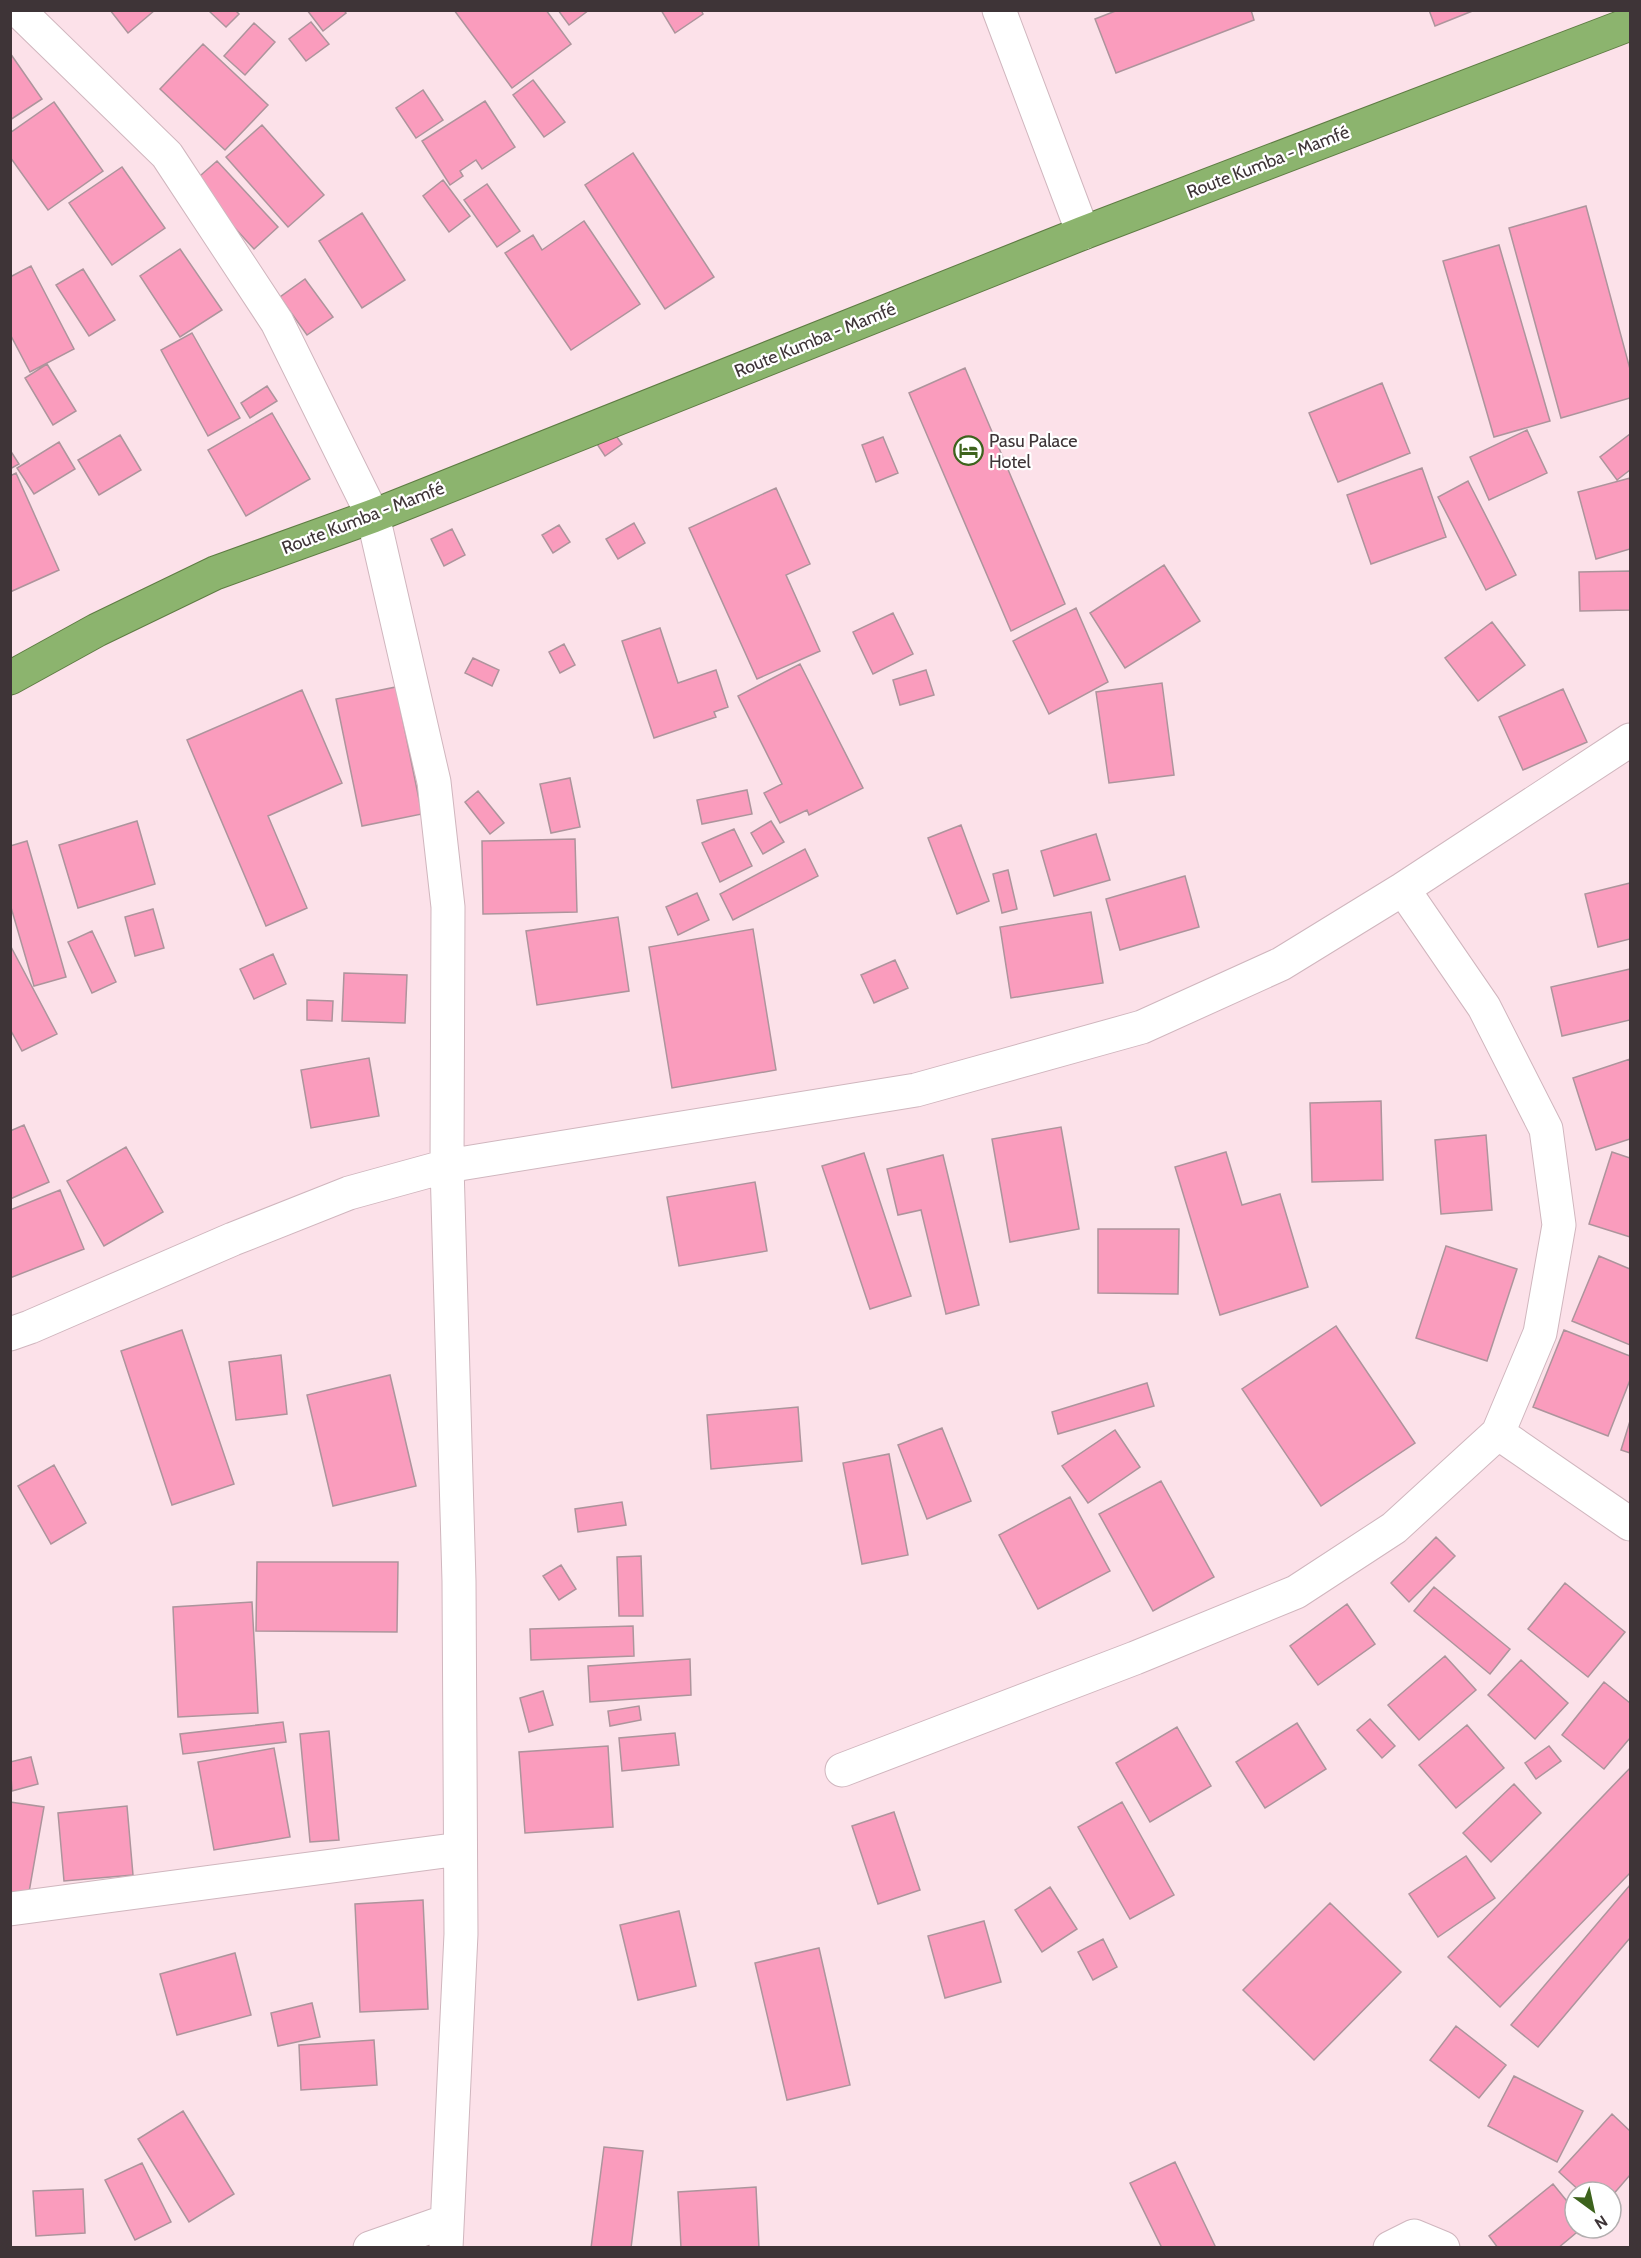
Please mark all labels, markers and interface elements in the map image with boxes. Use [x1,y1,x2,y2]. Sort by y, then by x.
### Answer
street label: Route Kumba - Mamfé [1184,121,1352,203]
street label: Route Kumba - Mamfé [731,298,899,382]
place label: Pasu Palace Hotel [989,430,1077,473]
hotel icon: Pasu Palace Hotel [952,435,984,467]
street label: Route Kumba - Mamfé [279,477,447,559]
north arrow [1563,2180,1623,2240]
text: N [1591,2211,1611,2233]

